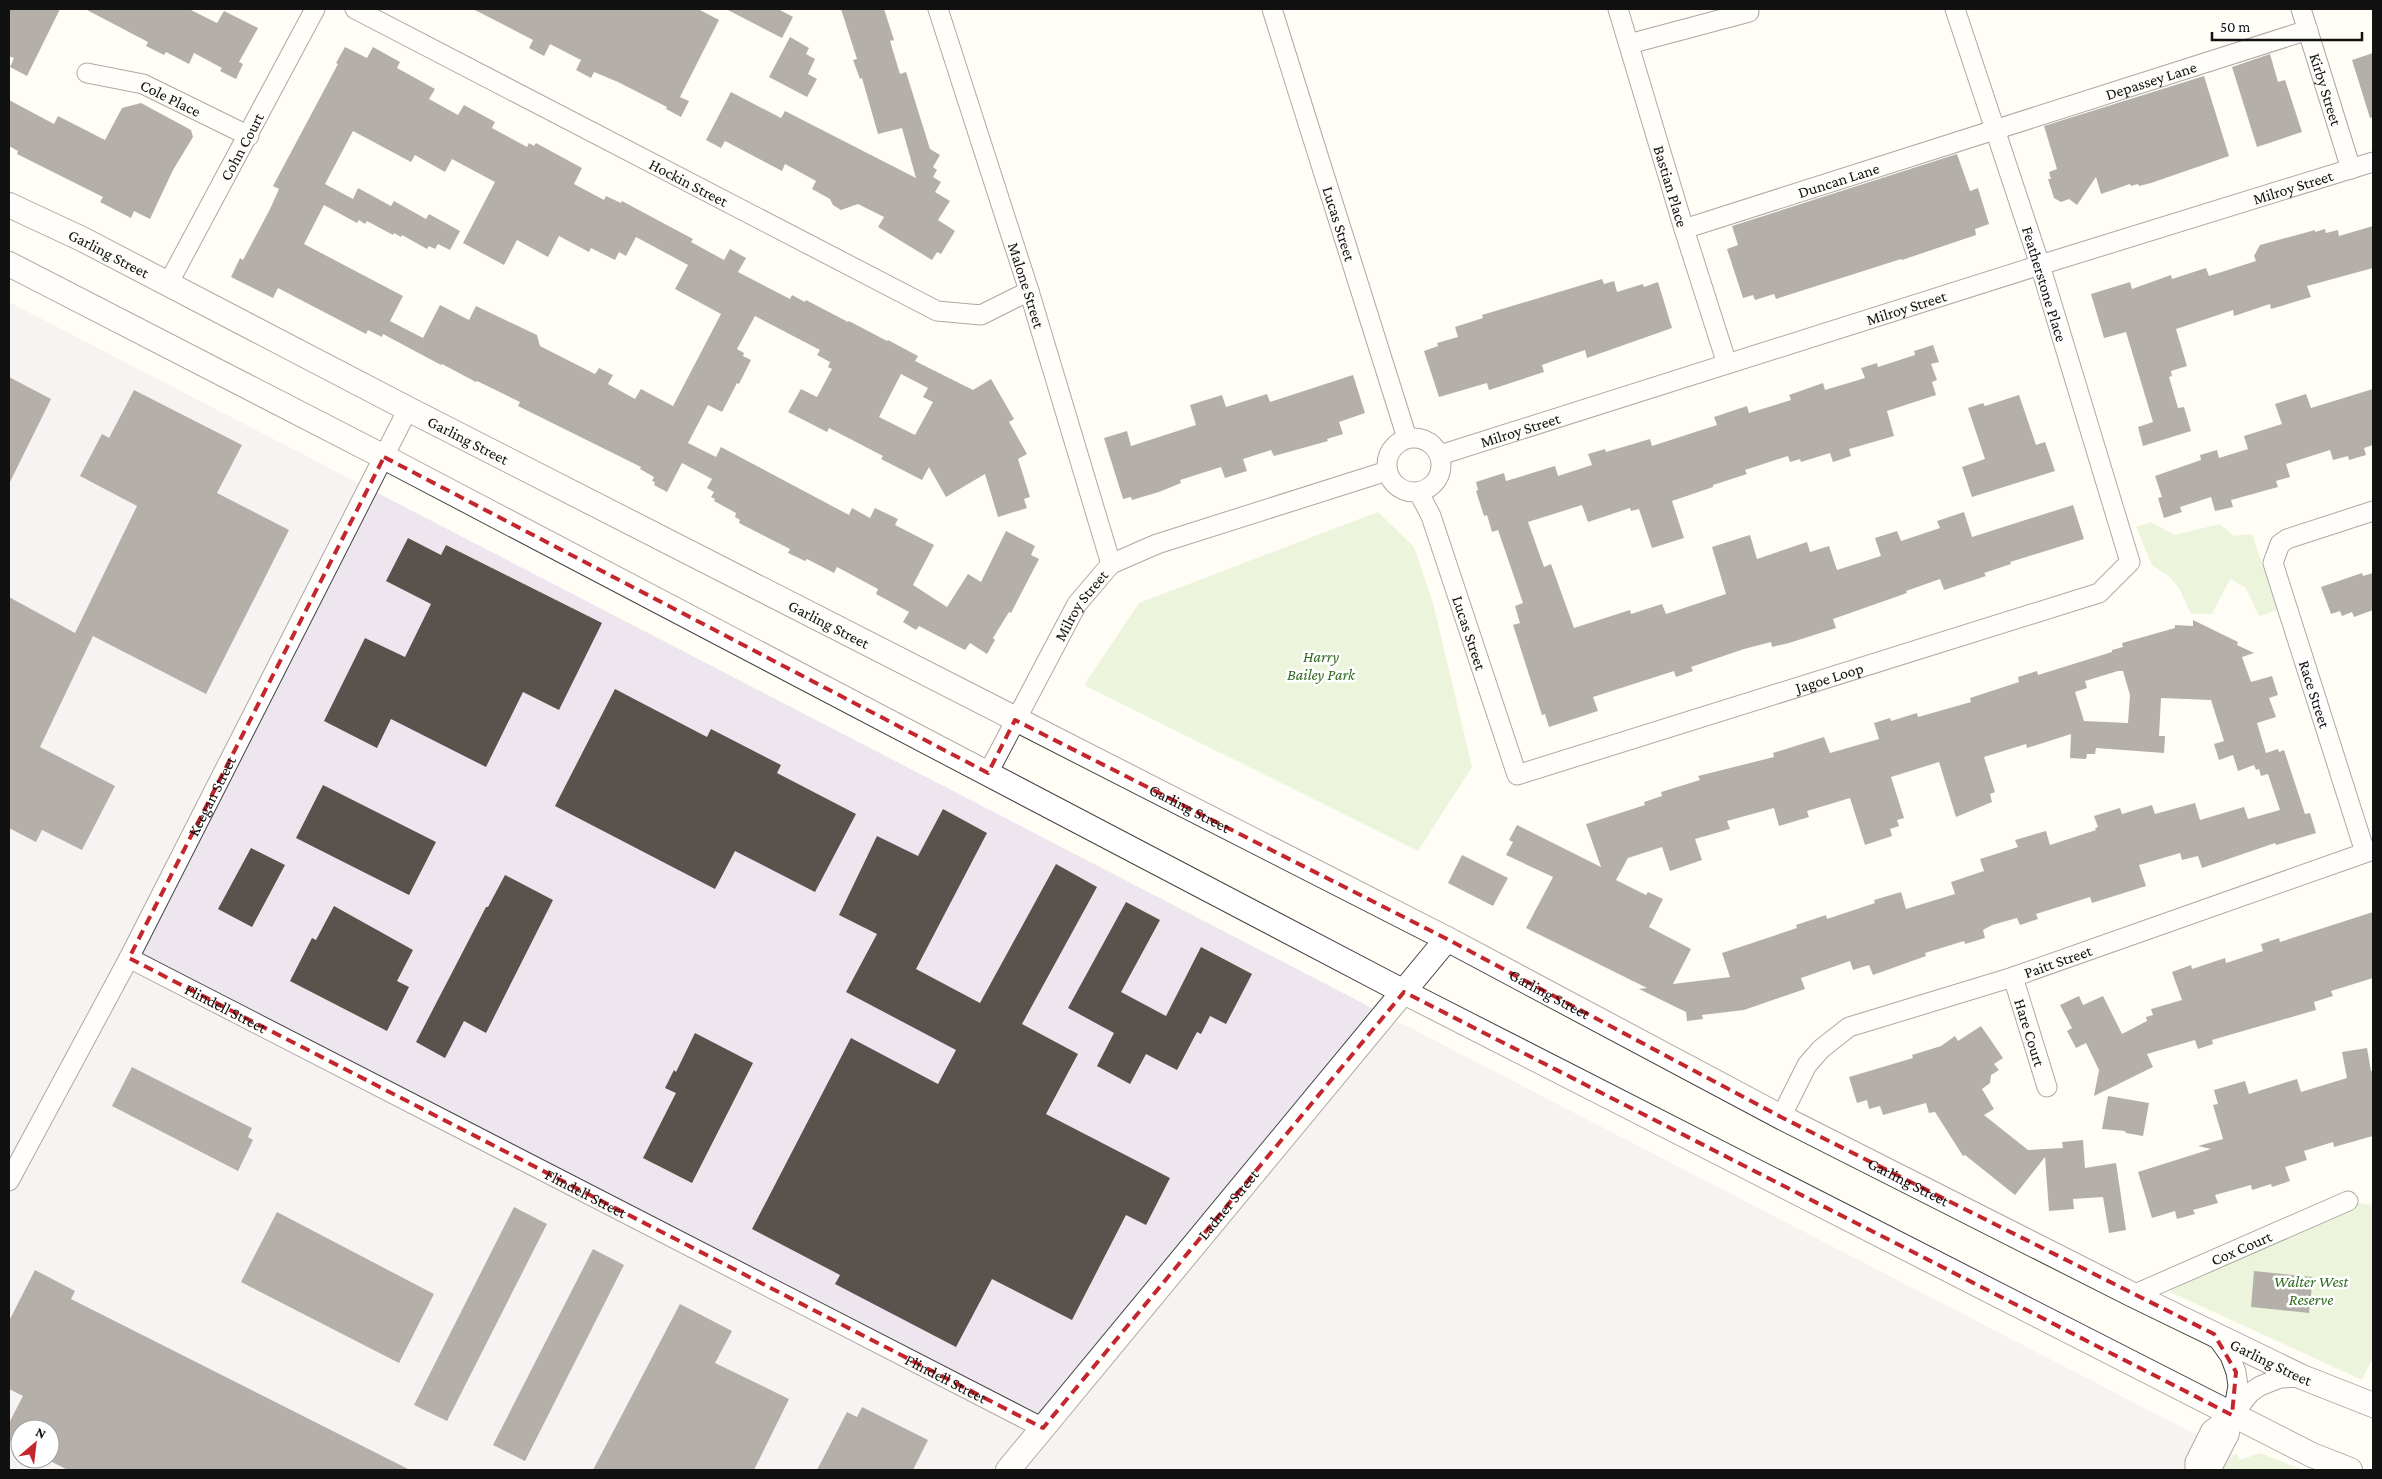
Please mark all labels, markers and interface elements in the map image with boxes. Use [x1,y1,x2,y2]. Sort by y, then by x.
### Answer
scale bar [2212,10,2362,42]
text: 50 m [2220,19,2250,35]
street label: Kirby Street [2306,51,2345,128]
street label: Depassey Lane [2103,58,2199,103]
street label: Cole Place [138,76,203,120]
street label: Cohn Court [217,109,267,183]
street label: Bastian Place [1650,144,1691,229]
street label: Hockin Street [646,155,731,210]
street label: Duncan Lane [1796,159,1881,201]
street label: Milroy Street [2251,167,2336,208]
street label: Lucas Street [1319,184,1359,264]
street label: Featherstone Place [2019,224,2070,344]
street label: Garling Street [66,226,152,282]
street label: Malone Street [1005,240,1048,331]
street label: Milroy Street [1864,287,1949,328]
street label: Milroy Street [1478,409,1563,451]
street label: Garling Street [425,413,512,468]
street label: Milroy Street [1051,566,1112,644]
street label: Lucas Street [1449,594,1490,673]
street label: Garling Street [786,597,873,652]
park label: Harry Bailey Park [1287,648,1356,684]
street label: Race Street [2296,658,2334,731]
street label: Jagoe Loop [1792,659,1866,698]
street label: Keegan Street [184,753,239,839]
street label: Garling Street [1147,781,1234,836]
street label: Paitt Street [2022,942,2095,981]
street label: Garling Street [1507,966,1593,1023]
street label: Flindell Street [182,980,270,1037]
street label: Hare Court [2011,997,2048,1069]
street label: Garling Street [1865,1154,1952,1210]
street label: Ladner Street [1194,1165,1262,1243]
street label: Flindell Street [542,1166,630,1222]
street label: Cox Court [2208,1227,2275,1269]
park label: Walter West Reserve [2274,1273,2349,1308]
street label: Garling Street [2227,1336,2315,1389]
street label: Flindell Street [902,1351,990,1407]
north arrow [10,1419,60,1469]
text: N [33,1423,49,1442]

